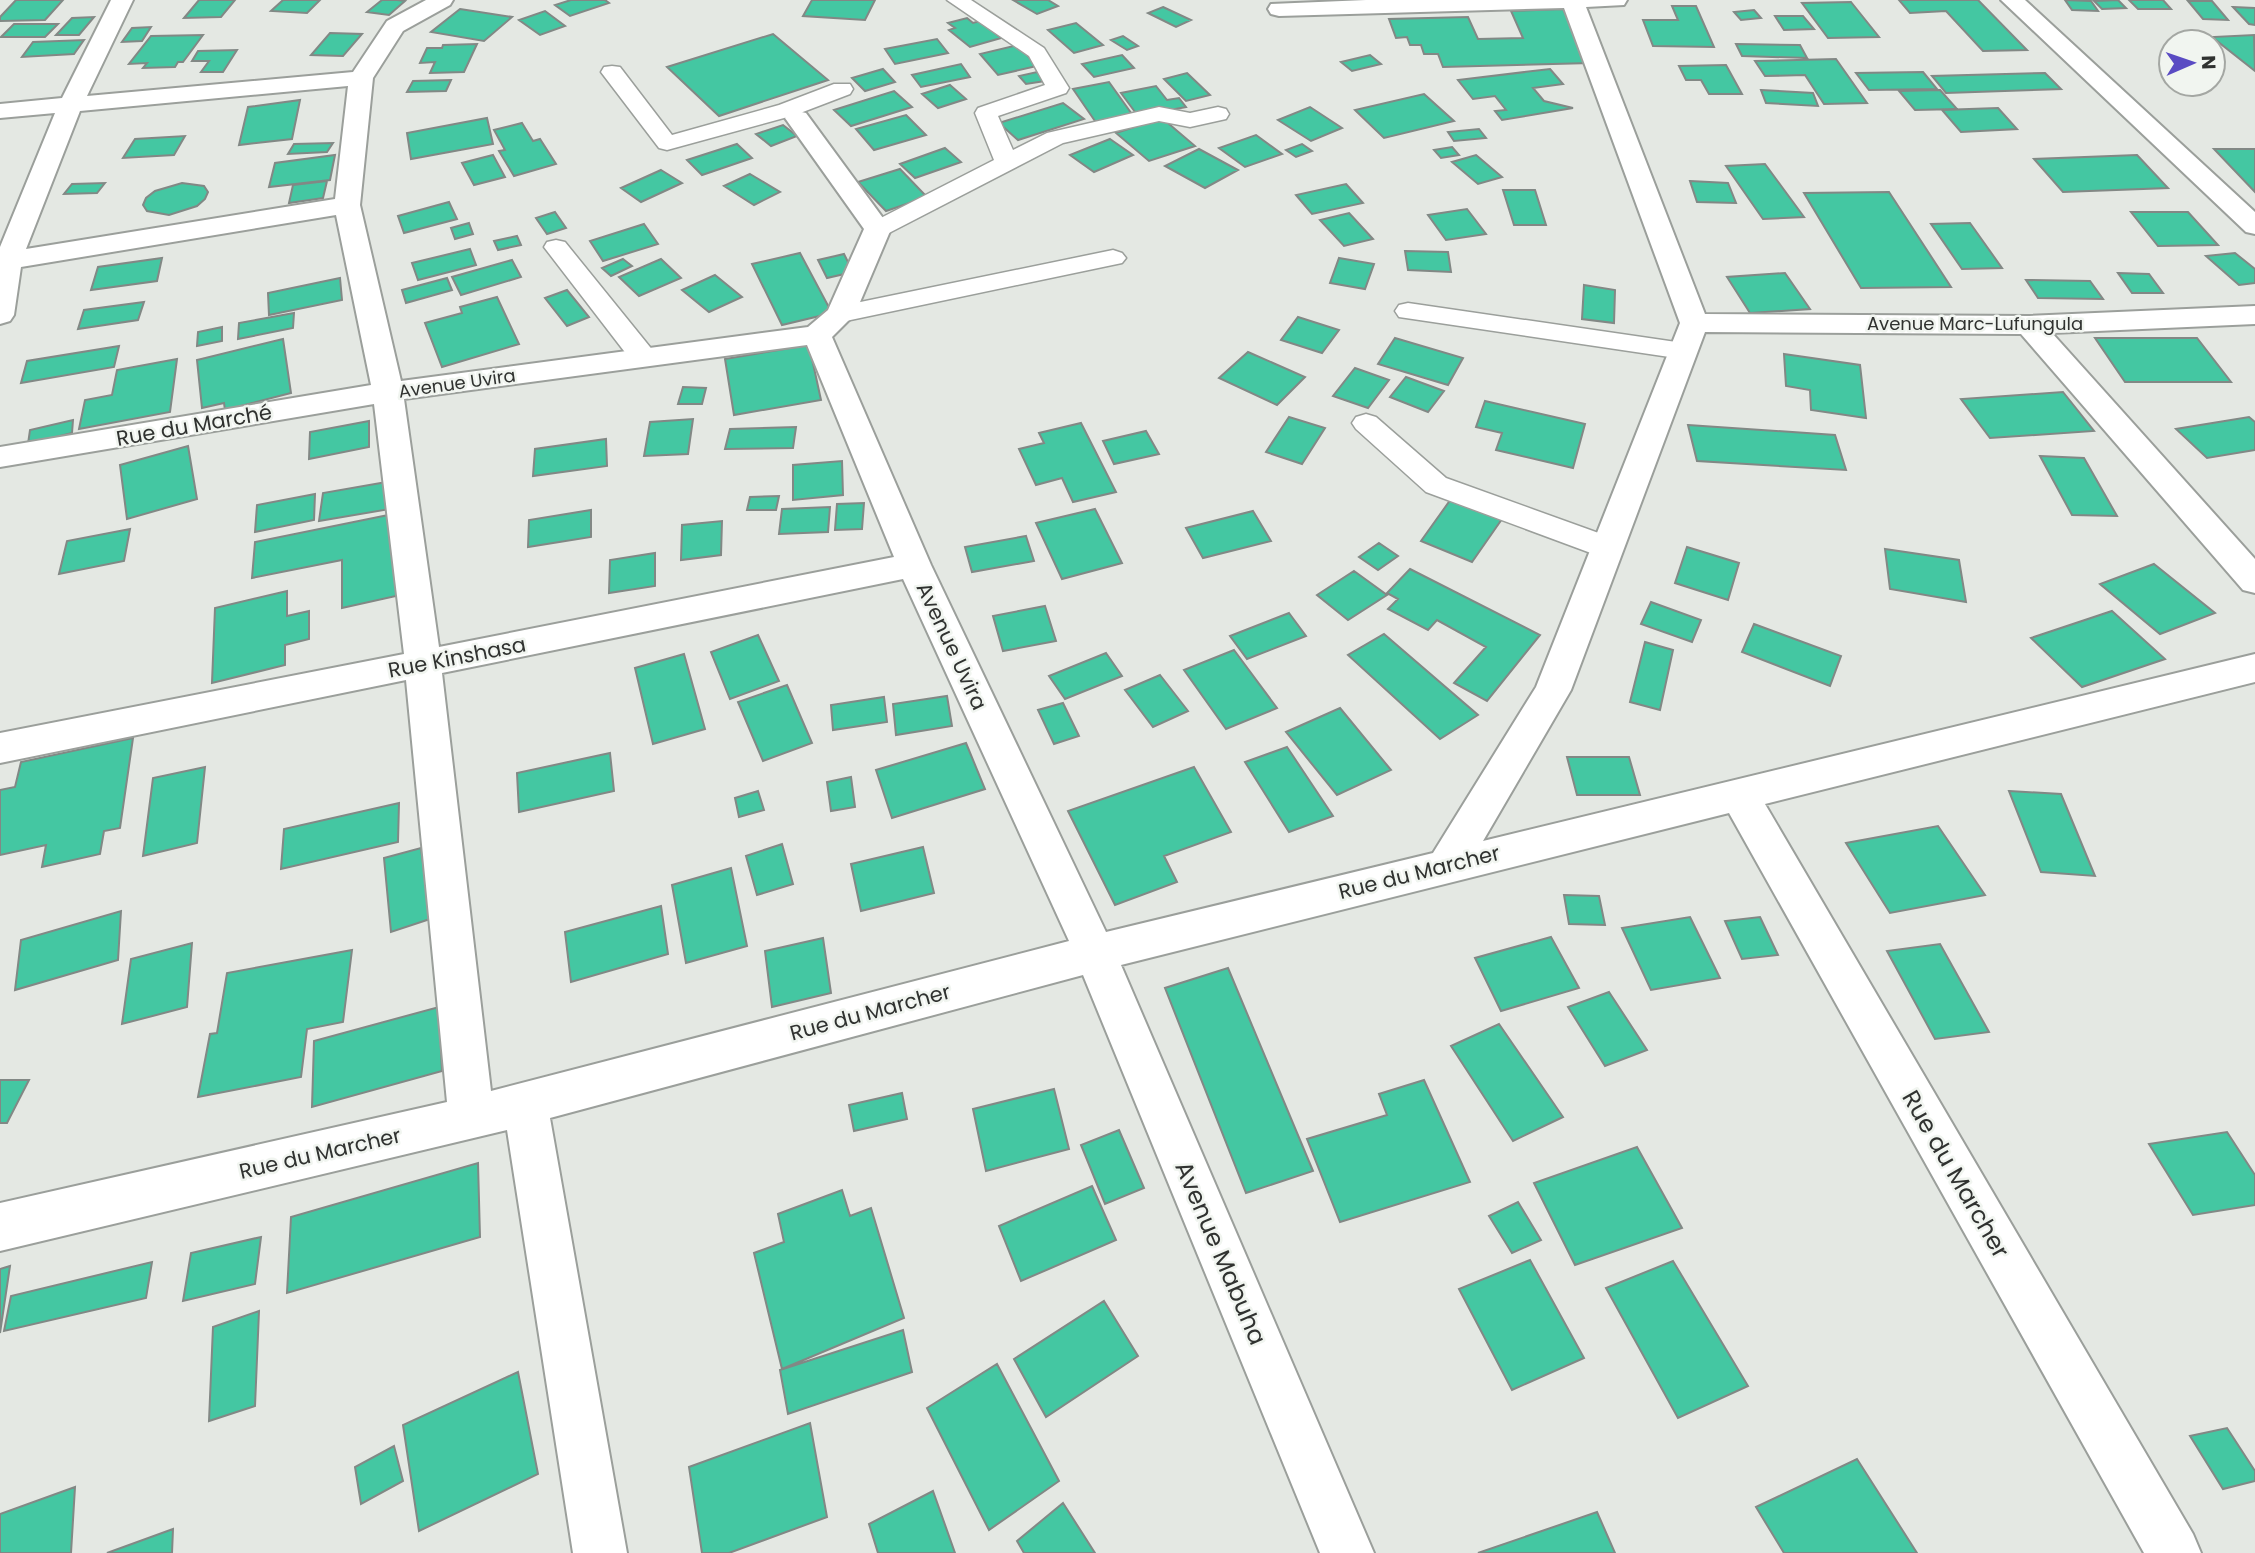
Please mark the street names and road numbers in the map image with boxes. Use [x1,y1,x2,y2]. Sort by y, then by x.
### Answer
street label: Avenue Marc-Lufungula [1867,311,2083,336]
street label: Avenue Uvira [397,362,517,404]
street label: Rue du Marché [114,397,274,453]
street label: Avenue Uvira [910,578,994,714]
street label: Rue Kinshasa [386,629,528,685]
street label: Rue du Marcher [1335,838,1503,906]
street label: Rue du Marcher [786,977,954,1047]
street label: Rue du Marcher [1894,1084,2018,1264]
street label: Rue du Marcher [236,1120,404,1186]
street label: Avenue Mabuha [1167,1156,1275,1350]

